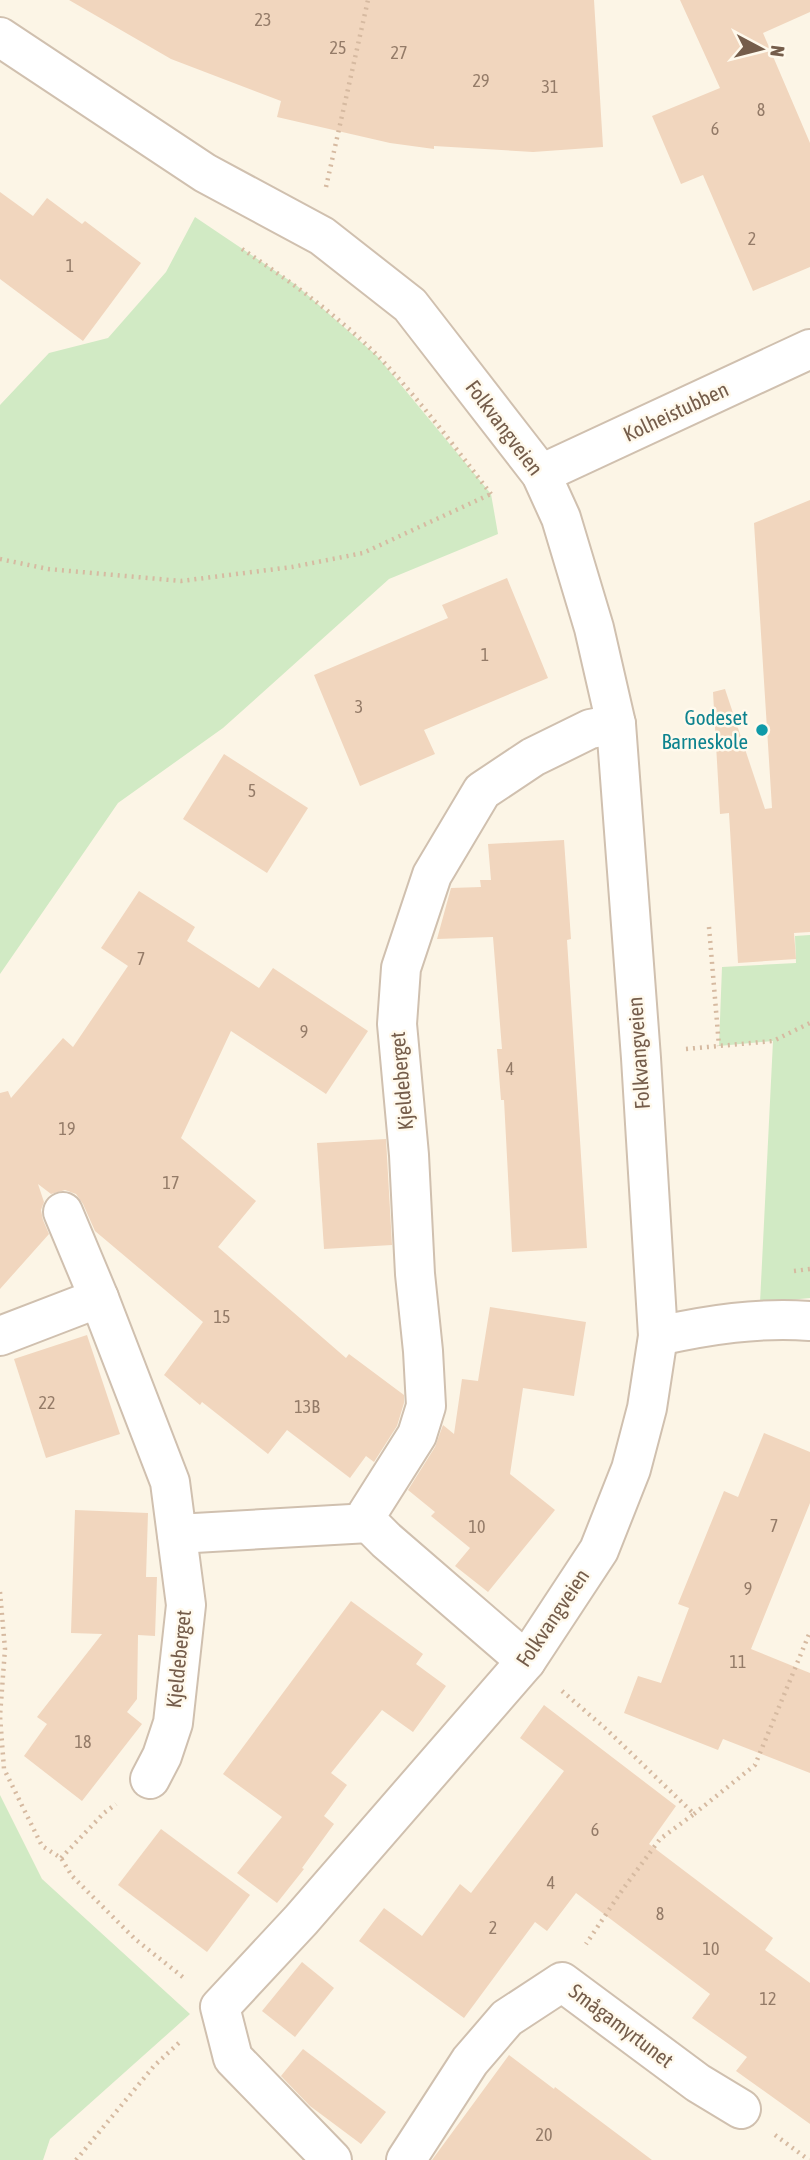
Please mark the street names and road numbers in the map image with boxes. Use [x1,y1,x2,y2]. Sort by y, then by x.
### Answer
street label: Folkvangveien [461,375,548,480]
street label: Kolheistubben [619,376,732,446]
street label: Folkvangveien [622,996,654,1110]
street label: Kjeldeberget [385,1031,417,1131]
street label: Folkvangveien [511,1564,594,1671]
street label: Kjeldeberget [161,1609,195,1709]
street label: Smågamyrtunet [565,1978,678,2072]

